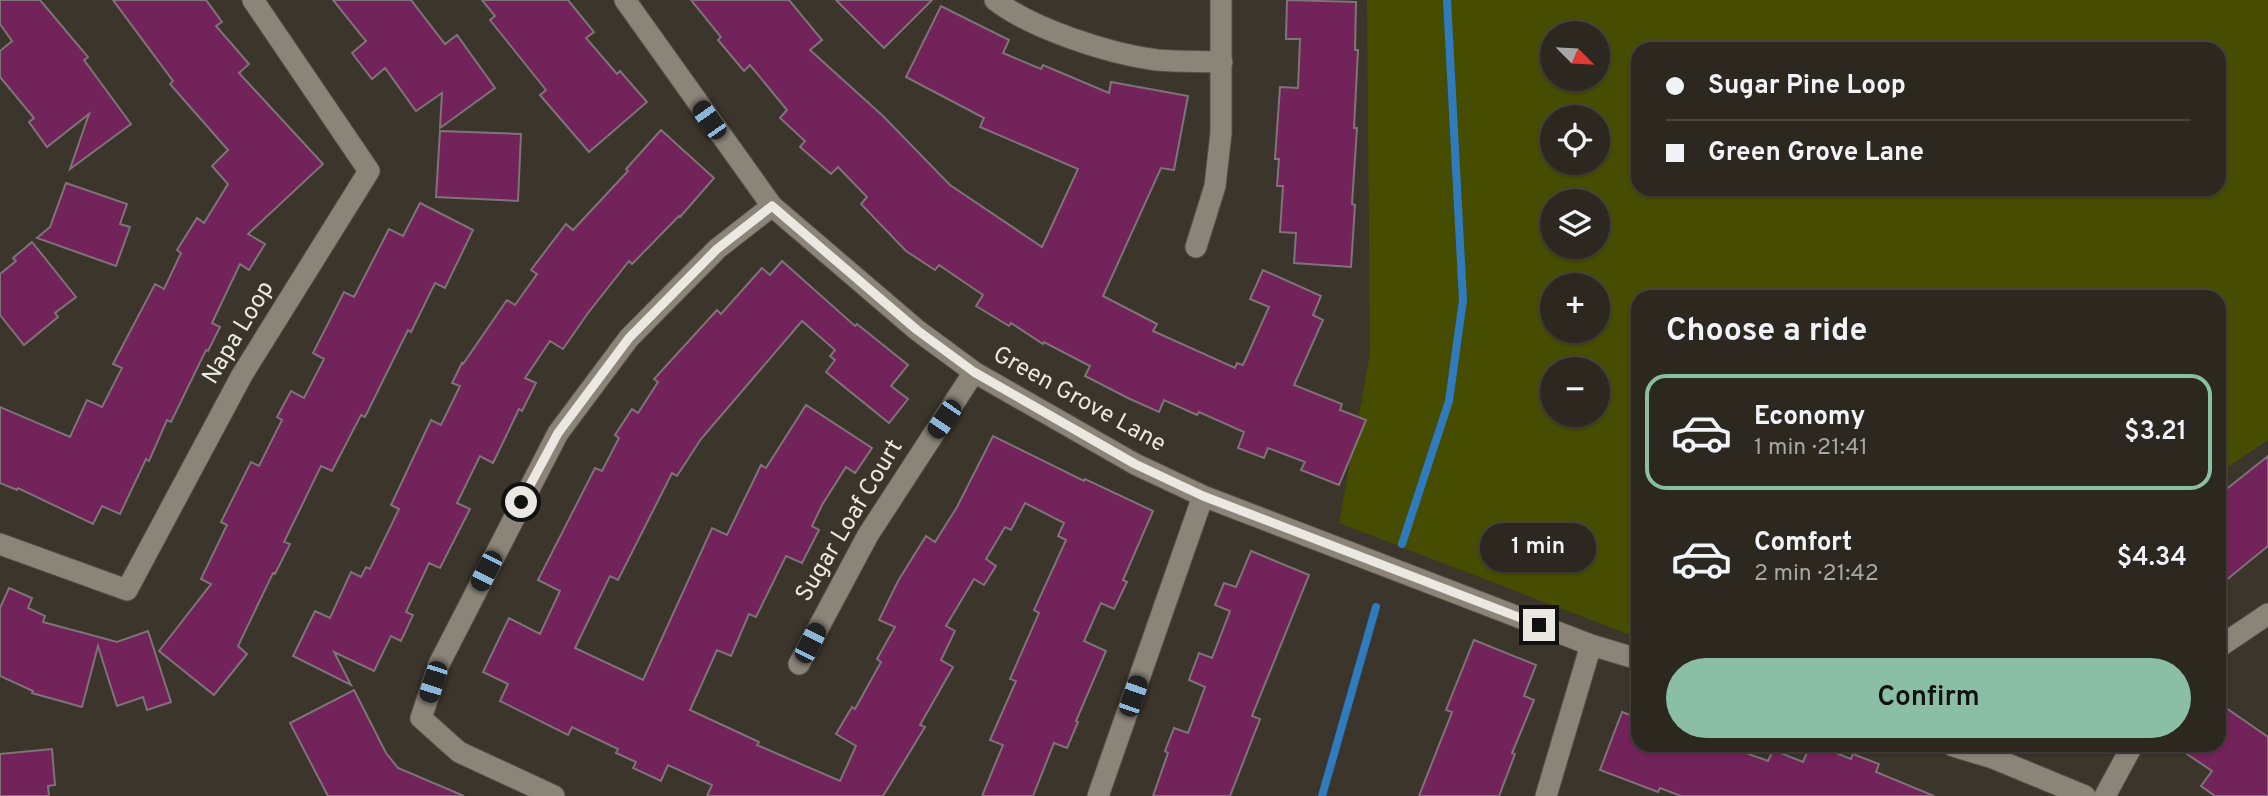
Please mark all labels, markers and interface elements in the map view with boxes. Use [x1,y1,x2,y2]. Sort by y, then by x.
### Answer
north arrow [1540,21,1610,91]
map controls [1540,21,1610,427]
text: Sugar Pine Loop [1708,70,1906,103]
car [689,97,730,143]
button: locate [1540,105,1610,175]
text: Green Grove Lane [1708,137,1924,170]
button: layers [1540,189,1610,259]
button: + [1540,273,1610,343]
street label: Napa Loop [196,276,282,390]
text: Choose a ride [1666,312,1867,352]
street label: Green Grove Lane [987,340,1171,460]
button: − [1540,357,1610,427]
car [924,396,965,442]
icon: car [1670,401,1733,464]
text: Economy [1754,401,1865,434]
text: $3.21 [2124,416,2187,449]
street label: Sugar Loaf Court [790,434,910,608]
text: 1 min · 21:41 [1754,434,1868,463]
route start [505,486,537,518]
callout: 1 min [1481,524,1597,572]
icon: car [1670,527,1733,590]
text: Comfort [1754,527,1852,560]
text: 1 min [1511,533,1565,562]
text: $4.34 [2117,542,2187,575]
car [468,548,505,594]
text: 2 min · 21:42 [1754,560,1879,589]
route end [1523,609,1555,641]
car [792,620,829,666]
button: Confirm [1666,658,2191,738]
car [417,659,450,705]
car [1117,673,1150,719]

